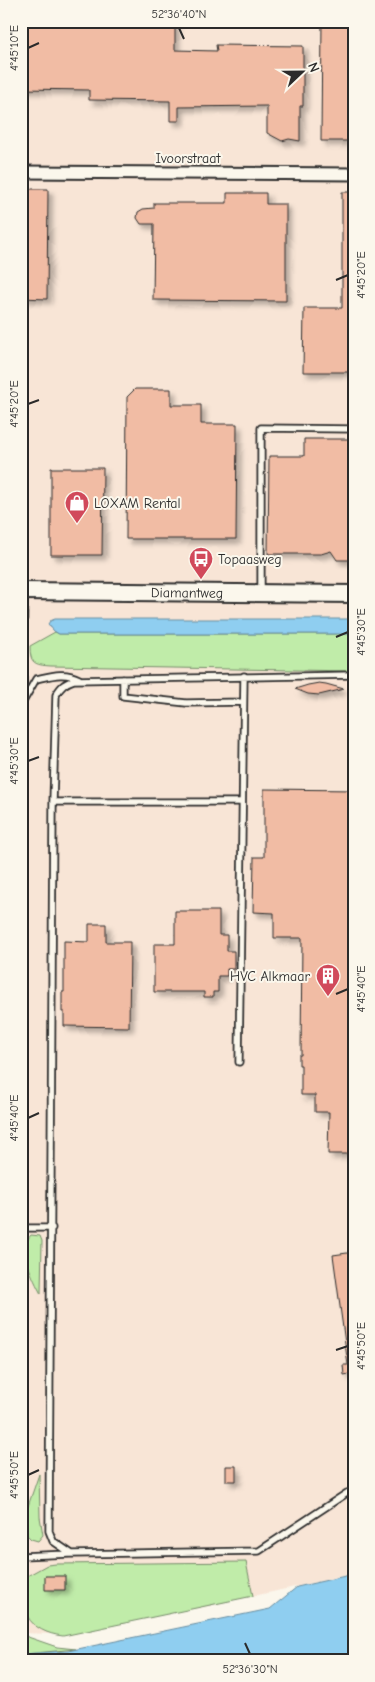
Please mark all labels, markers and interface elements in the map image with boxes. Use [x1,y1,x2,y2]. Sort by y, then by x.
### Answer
text: 52°36'40"N [152,7,206,21]
text: 4°45'10"E [7,25,21,71]
north arrow [278,48,328,98]
text: N [304,60,323,75]
street label: Ivoorstraat [155,150,221,167]
text: 4°45'20"E [354,251,368,299]
text: 4°45'20"E [7,380,21,428]
shop icon: LOXAM Rental [64,490,90,524]
place label: LOXAM Rental [94,495,181,512]
bus stop icon: Topaasweg [188,546,214,580]
place label: Topaasweg [218,551,282,568]
street label: Diamantweg [151,584,223,601]
text: 4°45'30"E [354,608,368,656]
text: 4°45'30"E [7,737,21,785]
building icon: HVC Alkmaar [315,963,341,997]
text: 4°45'40"E [354,965,368,1013]
place label: HVC Alkmaar [230,968,310,985]
text: 4°45'40"E [7,1094,21,1142]
text: 4°45'50"E [354,1322,368,1370]
text: 4°45'50"E [7,1451,21,1499]
text: 52°36'30"N [222,1662,278,1676]

